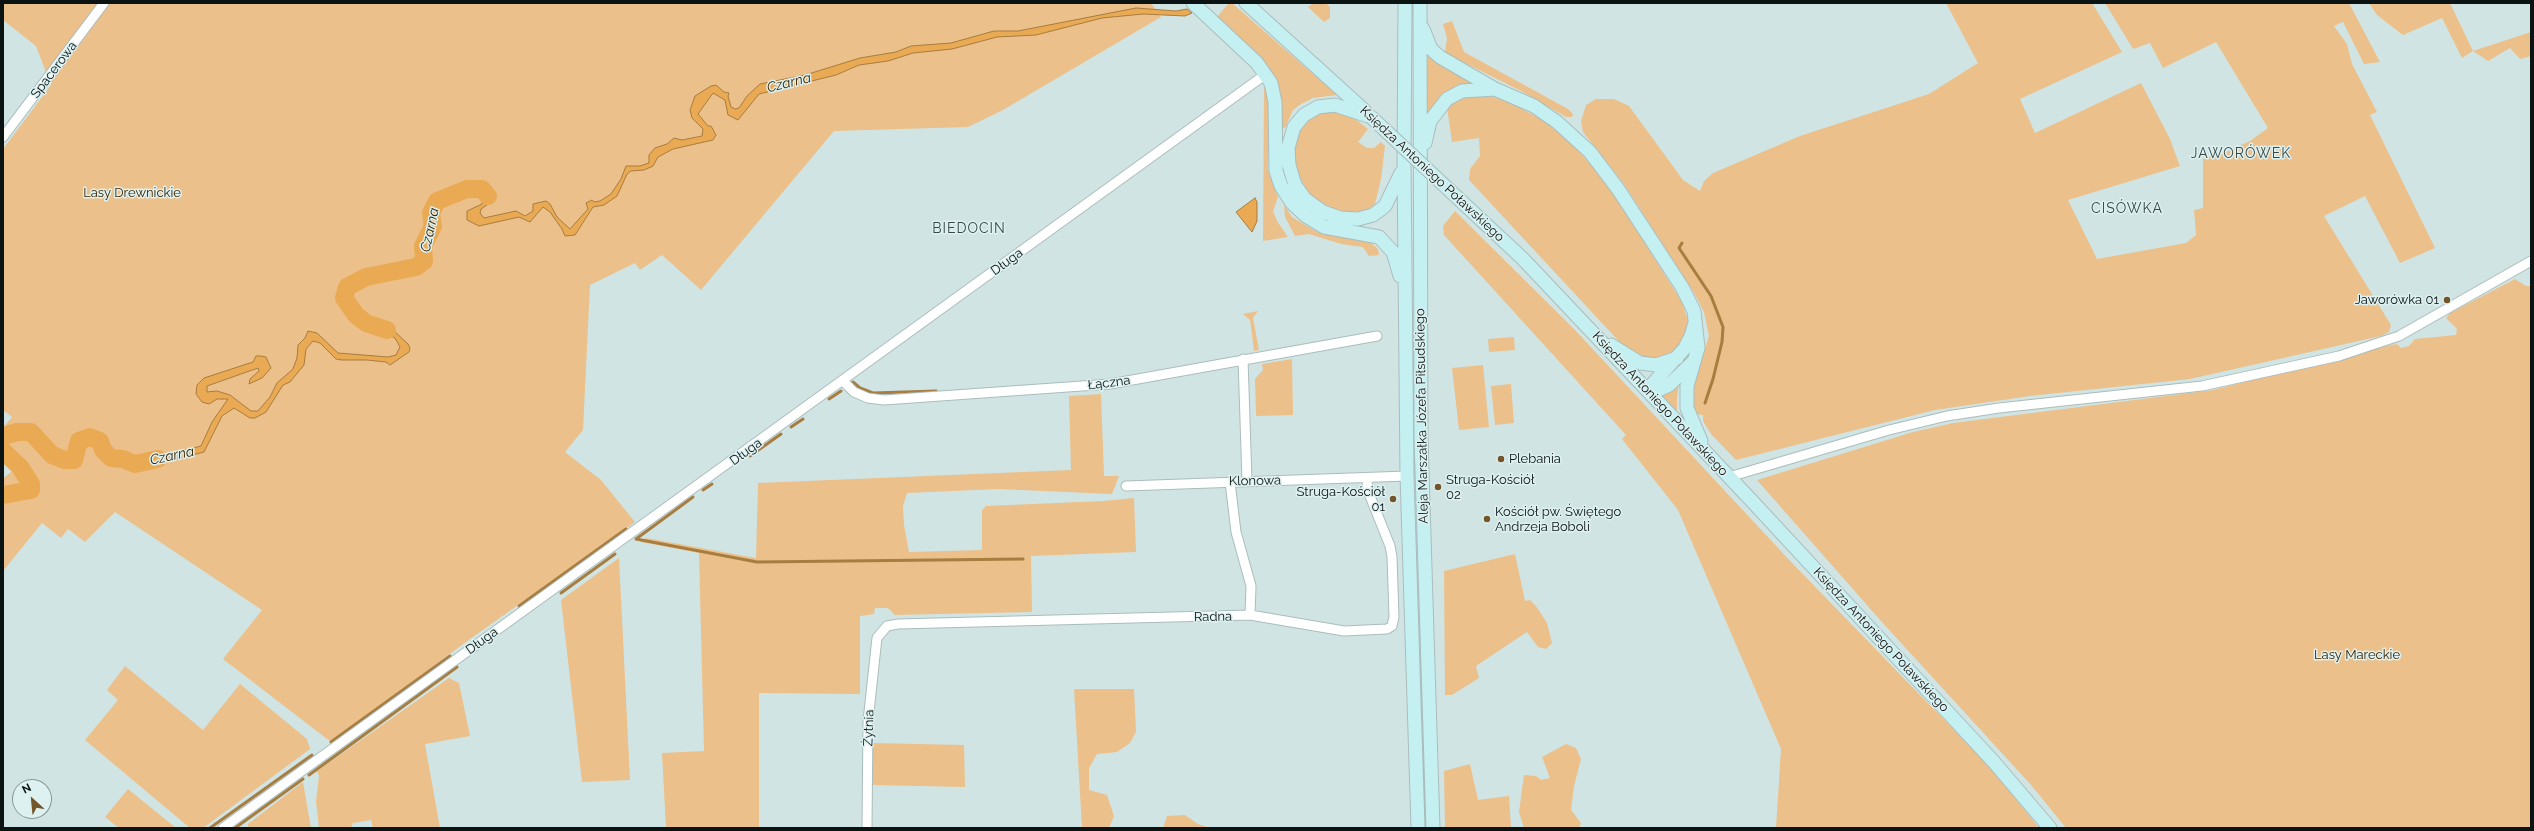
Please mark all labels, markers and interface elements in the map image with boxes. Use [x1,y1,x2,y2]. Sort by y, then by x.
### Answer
street label: Spacerowa [28,39,80,101]
water label: Czarna [765,69,813,97]
street label: Księdza Antoniego Poławskiego [1357,103,1507,245]
district label: JAWORÓWEK [2191,146,2291,162]
park label: Lasy Drewnickie [83,185,181,201]
district label: CISÓWKA [2091,201,2163,217]
water label: Czarna [417,206,443,254]
district label: BIEDOCIN [932,221,1006,237]
street label: Długa [988,245,1026,279]
place label: Jaworówka 01 [2355,292,2439,308]
marker: Jaworówka 01 [2442,295,2452,305]
street label: Aleja Marszałka Józefa Piłsudskiego [1412,308,1432,524]
street label: Księdza Antoniego Poławskiego [1589,329,1731,479]
street label: Łączna [1087,373,1131,393]
street label: Długa [727,435,765,469]
water label: Czarna [148,443,196,469]
place label: Plebania [1509,451,1561,467]
marker: Plebania [1496,454,1506,464]
place label: Struga-Kościół 02 [1446,472,1534,503]
street label: Klonowa [1229,473,1281,489]
marker: Struga-Kościół 02 [1433,482,1443,492]
place label: Struga-Kościół 01 [1297,484,1385,515]
marker: Struga-Kościół 01 [1388,494,1398,504]
place label: Kościół pw. Świętego Andrzeja Boboli [1495,504,1621,535]
marker: Kościół pw. Świętego Andrzeja Boboli [1482,514,1492,524]
street label: Księdza Antoniego Poławskiego [1810,565,1952,715]
street label: Radna [1194,609,1232,625]
street label: Długa [463,624,501,658]
park label: Lasy Mareckie [2314,647,2400,663]
street label: Żytnia [861,709,877,747]
north arrow [12,779,52,819]
text: N [20,781,33,796]

